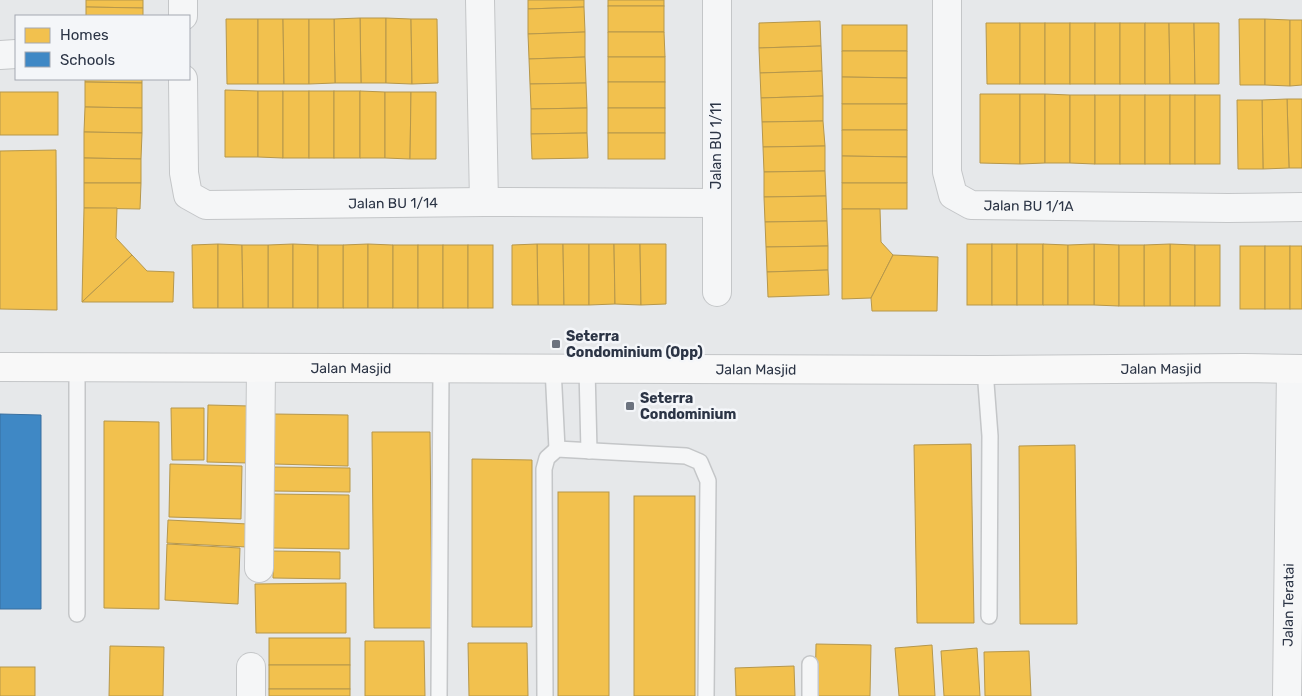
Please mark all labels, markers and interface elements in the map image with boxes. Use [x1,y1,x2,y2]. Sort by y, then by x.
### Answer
legend [15,15,190,80]
text: Homes [60,26,109,44]
text: Schools [60,51,116,69]
street label: Jalan BU 1/11 [708,103,725,189]
street label: Jalan BU 1/14 [348,194,438,212]
street label: Jalan BU 1/1A [983,197,1075,215]
place label: Seterra Condominium (Opp) [566,328,703,361]
marker: Seterra Condominium (Opp) [550,338,562,350]
street label: Jalan Masjid [311,359,391,377]
street label: Jalan Masjid [1120,360,1202,377]
street label: Jalan Masjid [716,361,796,378]
place label: Seterra Condominium [640,390,737,423]
marker: Seterra Condominium [624,400,636,412]
street label: Jalan Teratai [1279,563,1297,647]

